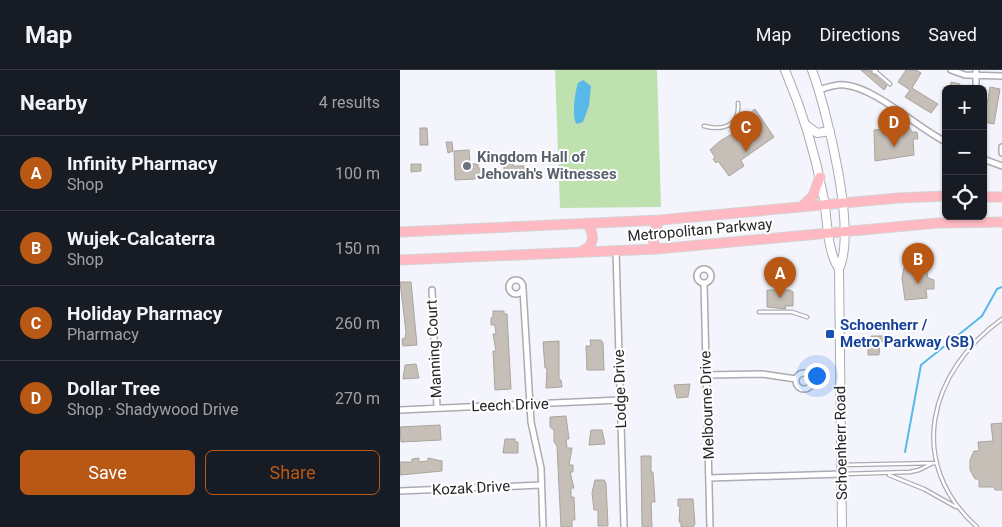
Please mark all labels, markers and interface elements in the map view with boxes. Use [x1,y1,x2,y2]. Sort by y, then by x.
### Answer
text: Map [25,21,72,49]
text: Map [756,24,791,45]
text: Directions [819,24,900,45]
text: Saved [928,24,977,45]
map controls [942,85,987,220]
button: + [942,85,987,130]
text: Nearby [20,91,87,115]
text: 4 results [319,93,380,112]
pin: D [878,106,910,147]
pin: C [730,111,762,152]
button: − [942,130,987,175]
place label: Kingdom Hall of Jehovah's Witnesses [477,148,617,183]
text: Infinity Pharmacy [67,152,217,175]
marker: Kingdom Hall of Jehovah's Witnesses [461,160,473,172]
text: A [31,164,41,183]
text: 100 m [335,164,380,183]
text: Shop [67,175,103,194]
button: locate [942,175,987,220]
street label: Metropolitan Parkway [627,215,773,245]
text: Wujek-Calcaterra [67,227,215,250]
text: B [31,239,41,258]
text: 150 m [335,239,380,258]
pin: B [902,243,934,284]
text: Shop [67,250,103,269]
pin: A [764,257,796,298]
street label: Manning Court [422,299,446,399]
text: Holiday Pharmacy [67,302,222,325]
text: C [31,314,41,333]
text: 260 m [335,314,380,333]
place label: Schoenherr / Metro Parkway (SB) [840,316,974,351]
text: Pharmacy [67,325,139,344]
marker: Schoenherr / Metro Parkway (SB) [824,328,836,340]
street label: Lodge Drive [610,349,630,429]
street label: Melbourne Drive [696,350,718,460]
your location [804,363,830,389]
text: Dollar Tree [67,377,160,400]
street label: Schoenherr Road [831,386,851,500]
text: D [31,389,41,408]
text: 270 m [335,389,380,408]
street label: Leech Drive [471,395,549,415]
text: Shop · Shadywood Drive [67,400,238,419]
button: Save [20,450,195,495]
button: Share [205,450,380,495]
street label: Kozak Drive [431,477,511,499]

